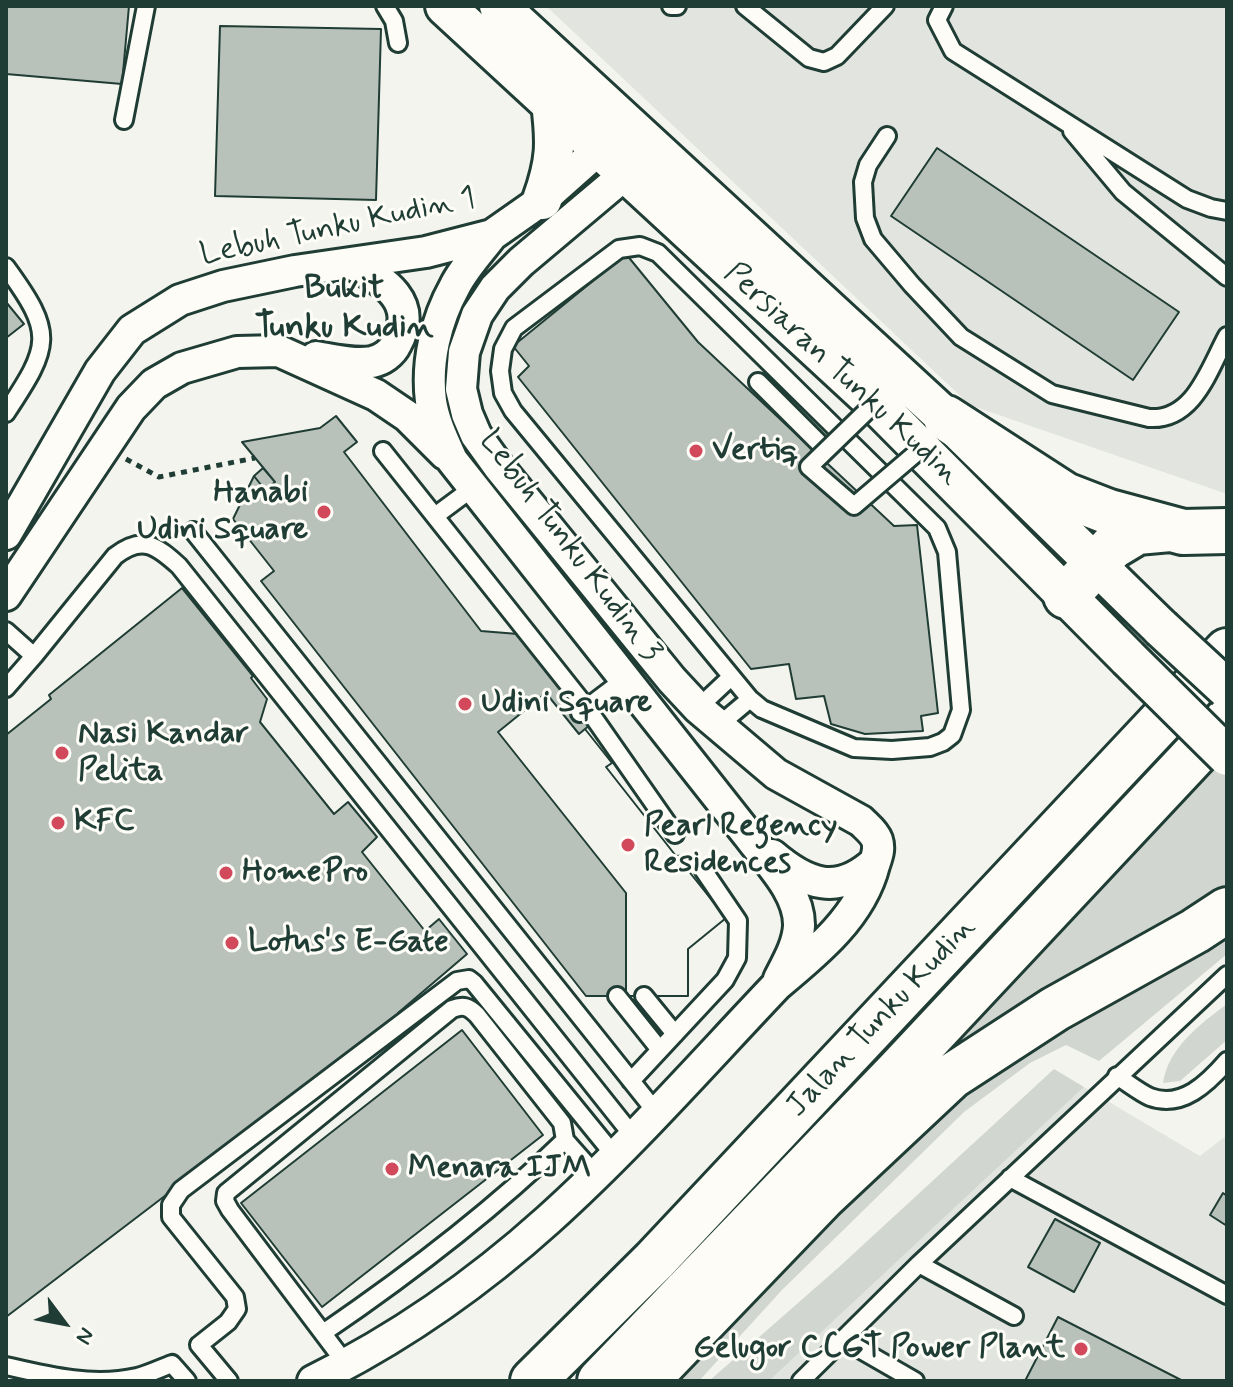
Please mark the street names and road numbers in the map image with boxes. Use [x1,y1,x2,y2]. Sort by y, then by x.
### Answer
street label: Lebuh Tunku Kudin 1 [197,180,479,276]
street label: Persiaran Tunku Kudin [715,255,967,495]
street label: Lebuh Tunku Kudin 3 [469,423,669,671]
street label: Jalan Tunku Kudin [779,910,985,1126]

